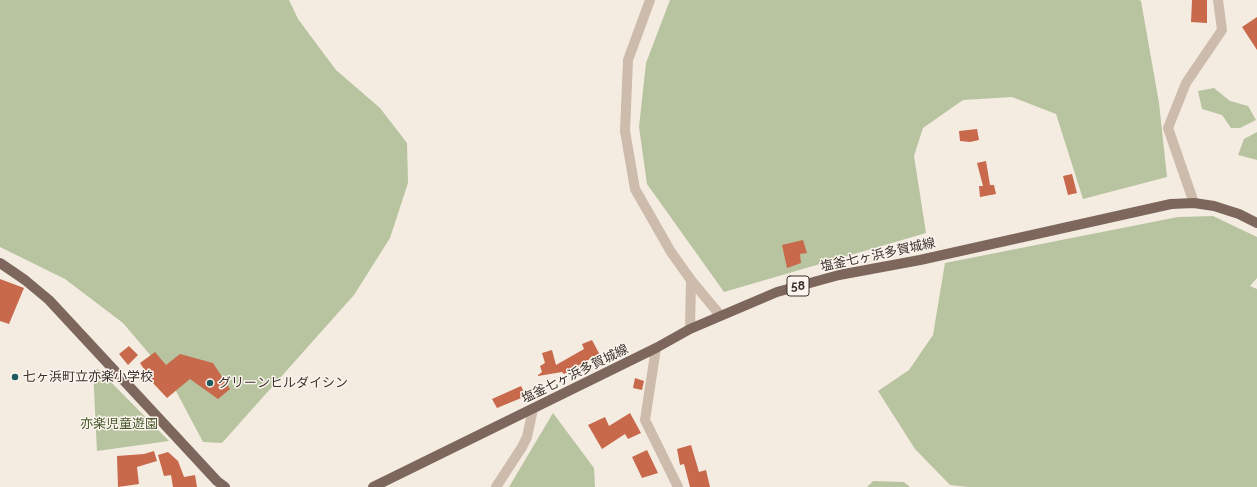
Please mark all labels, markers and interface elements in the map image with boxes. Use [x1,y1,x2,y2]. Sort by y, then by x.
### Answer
street label: 塩釜七ヶ浜多賀城線 [819,235,937,275]
road number: 58 [787,276,809,296]
street label: 塩釜七ヶ浜多賀城線 [519,341,631,407]
place label: 七ヶ浜町立亦楽小学校 [23,369,153,385]
marker: 七ヶ浜町立亦楽小学校 [10,372,20,382]
place label: グリーンヒルダイシン [218,375,348,391]
marker: グリーンヒルダイシン [205,378,215,388]
park label: 亦楽児童遊園 [80,416,158,432]

